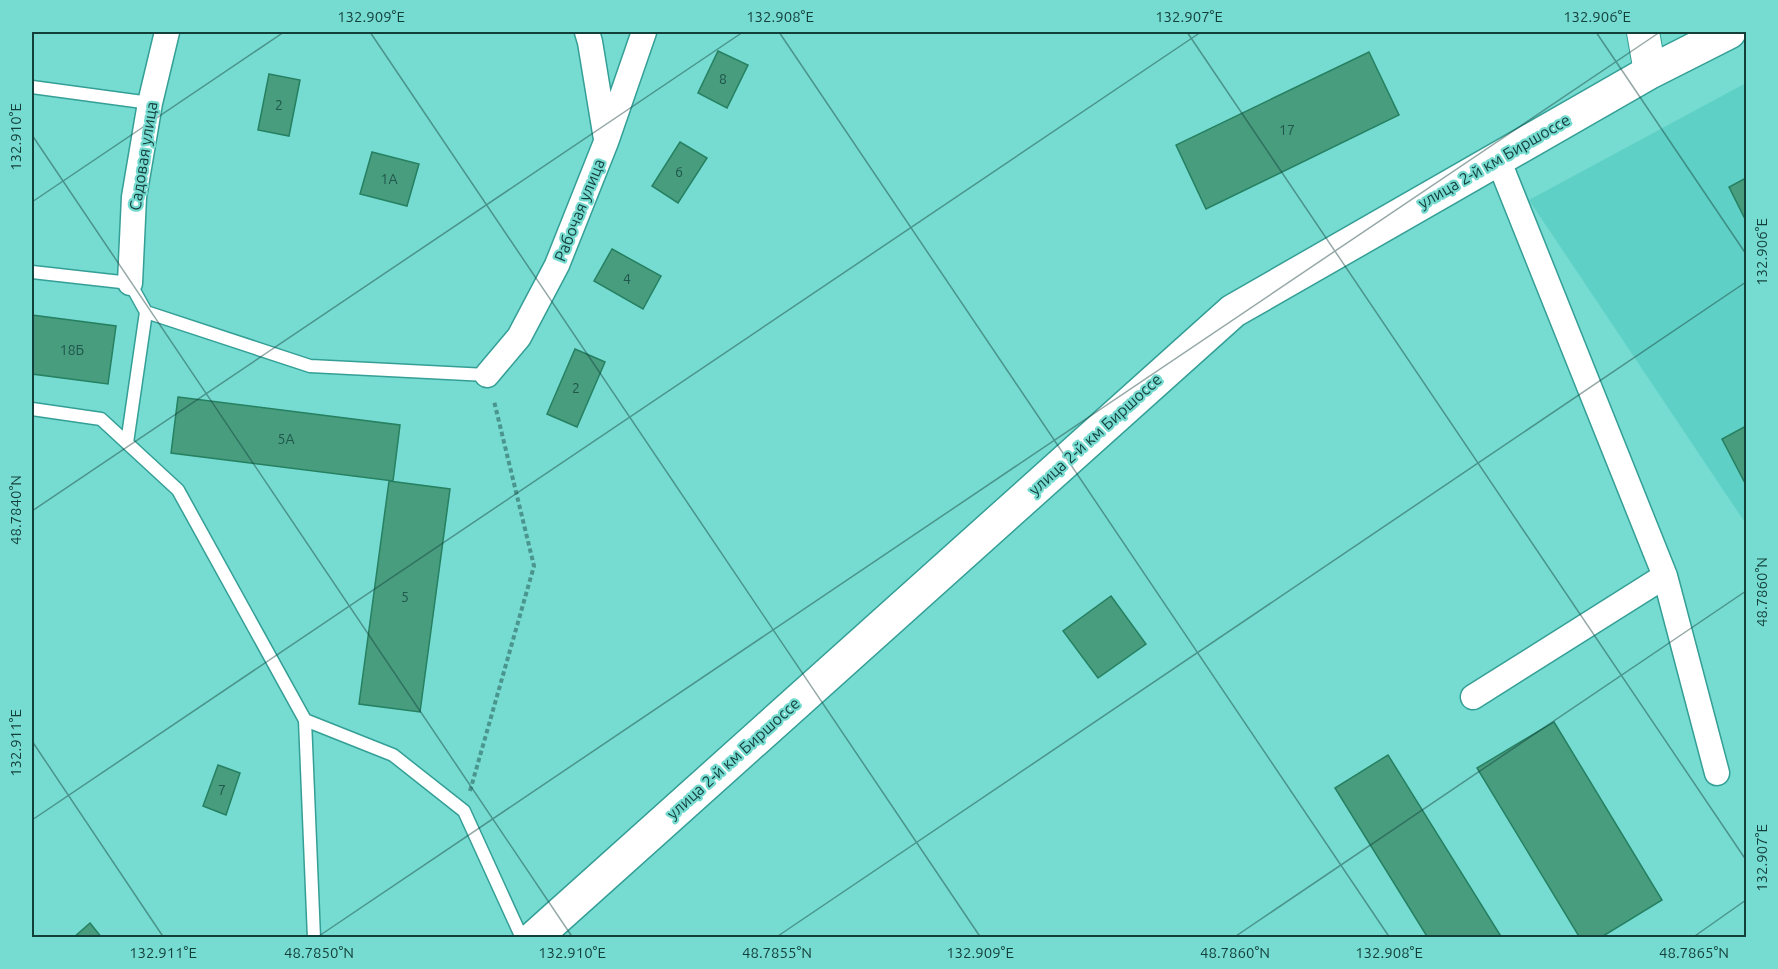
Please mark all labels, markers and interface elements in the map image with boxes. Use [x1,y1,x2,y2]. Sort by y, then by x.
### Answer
text: 132.909°E [337,8,405,25]
text: 132.908°E [746,8,814,25]
text: 132.907°E [1155,8,1223,25]
text: 132.906°E [1563,8,1631,25]
house number: 8 [719,71,727,87]
house number: 2 [275,97,283,113]
street label: Садовая улица [126,100,160,212]
text: 132.910°E [7,103,24,171]
street label: улица 2-й км Биршоссе [1415,110,1573,212]
house number: 17 [1279,122,1295,138]
street label: Рабочая улица [550,156,608,264]
house number: 6 [675,164,683,180]
house number: 1А [381,171,398,187]
text: 132.906°E [1753,218,1770,286]
house number: 4 [623,271,631,287]
house number: 18Б [60,342,84,358]
street label: улица 2-й км Биршоссе [1025,370,1165,498]
house number: 2 [572,380,580,396]
house number: 5А [278,431,295,447]
text: 48.7840°N [7,475,24,545]
text: 48.7860°N [1753,557,1770,627]
house number: 5 [401,589,409,605]
street label: улица 2-й км Биршоссе [663,694,803,822]
text: 132.911°E [7,709,24,777]
house number: 7 [218,782,226,798]
text: 132.907°E [1753,824,1770,892]
text: 132.911°E [129,944,197,961]
text: 48.7850°N [284,944,354,961]
text: 132.910°E [538,944,606,961]
text: 48.7855°N [742,944,812,961]
text: 132.909°E [946,944,1014,961]
text: 48.7860°N [1200,944,1270,961]
text: 132.908°E [1355,944,1423,961]
text: 48.7865°N [1659,944,1729,961]

